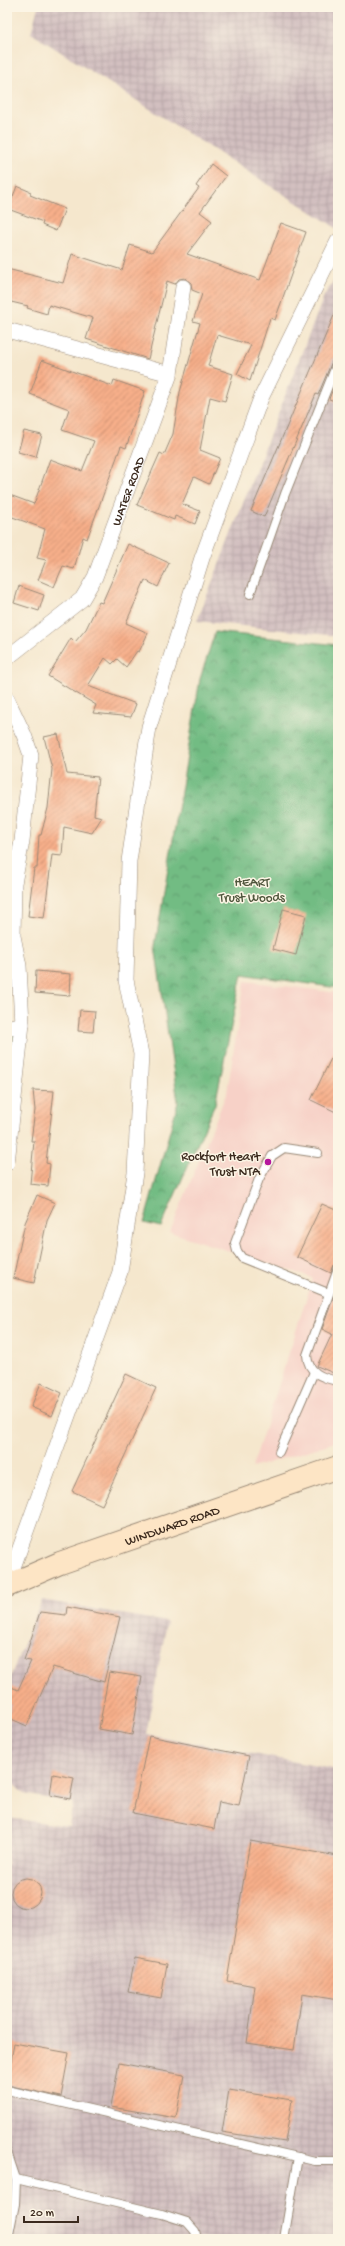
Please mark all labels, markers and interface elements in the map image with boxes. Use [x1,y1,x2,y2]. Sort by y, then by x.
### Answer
street label: WATER ROAD [110,454,149,528]
park label: HEART Trust Woods [218,876,286,906]
place label: Rockfort Heart Trust NTA [181,1150,262,1180]
marker: Rockfort Heart Trust NTA [263,1157,273,1167]
street label: WINDWARD ROAD [123,1503,222,1550]
scale bar [24,2198,78,2224]
text: 20 m [30,2207,55,2221]

